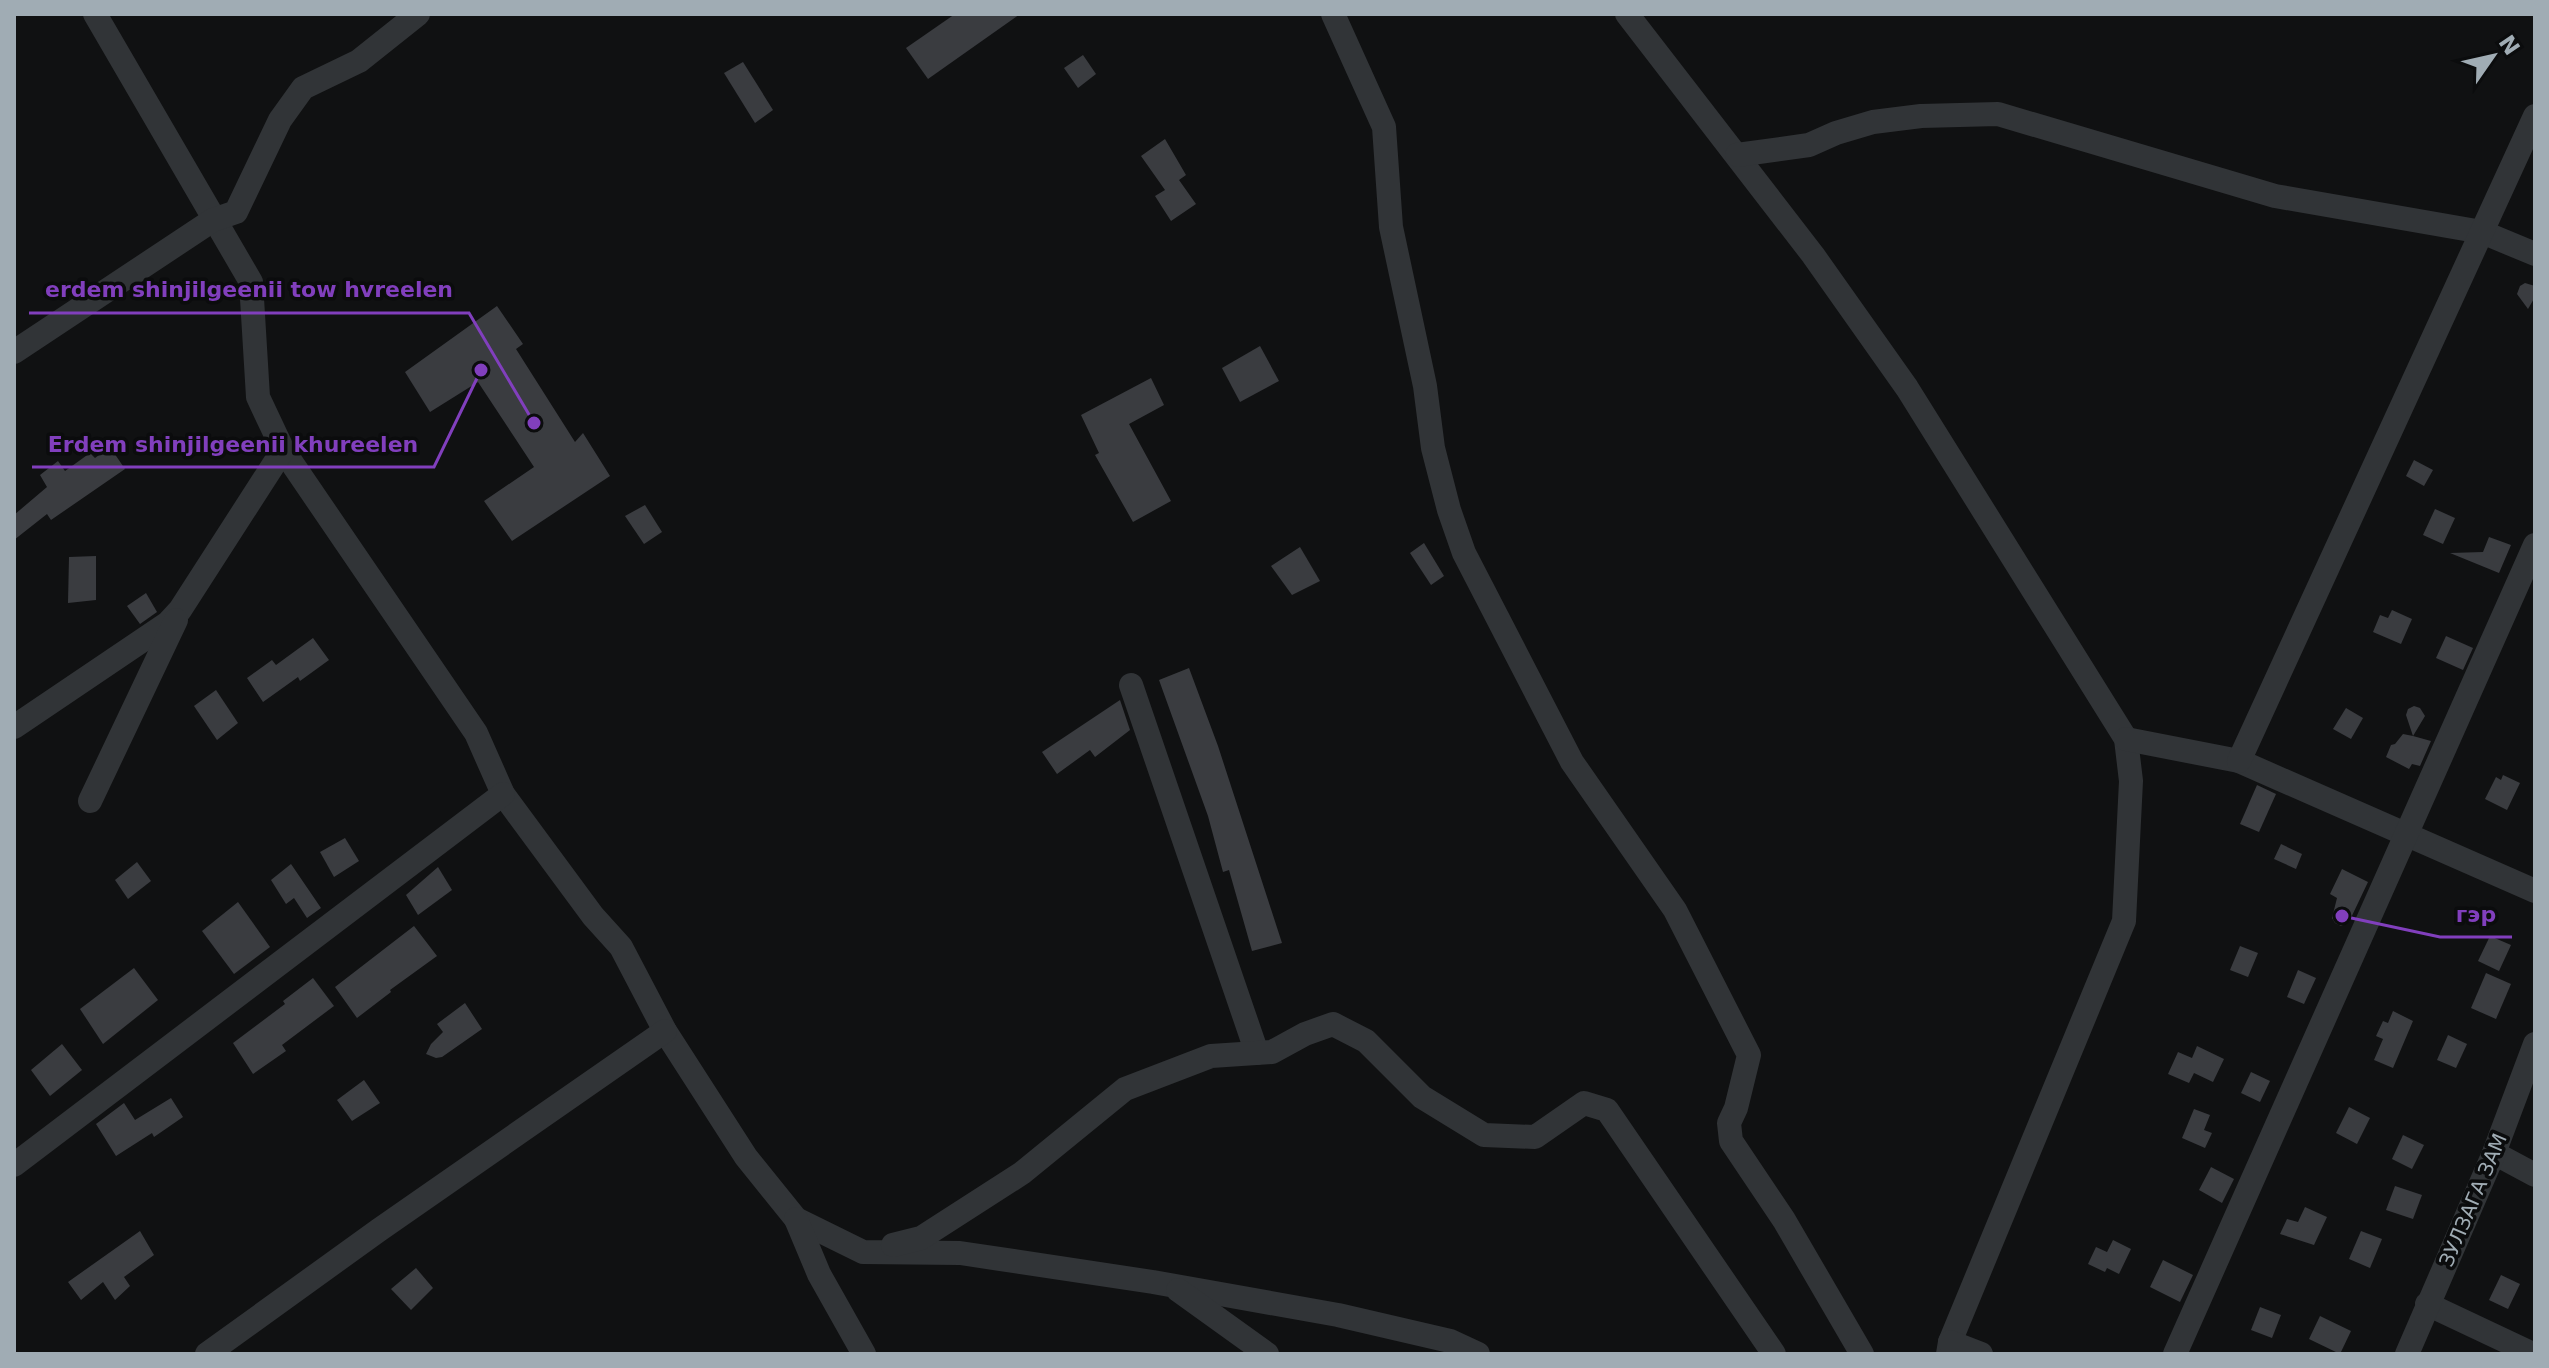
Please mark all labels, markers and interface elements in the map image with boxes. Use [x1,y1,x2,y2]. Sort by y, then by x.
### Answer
north arrow [2453,16,2533,96]
text: N [2494,30,2525,60]
callout: erdem shinjilgeenii tow hvreelen [29,267,469,313]
text: erdem shinjilgeenii tow hvreelen [45,277,453,302]
callout: Erdem shinjilgeenii khureelen [32,421,434,467]
text: Erdem shinjilgeenii khureelen [48,432,418,457]
callout: гэр [2440,891,2512,937]
text: гэр [2456,902,2496,927]
street label: ЗУЛЗАГА ЗАМ [2434,1130,2512,1270]

